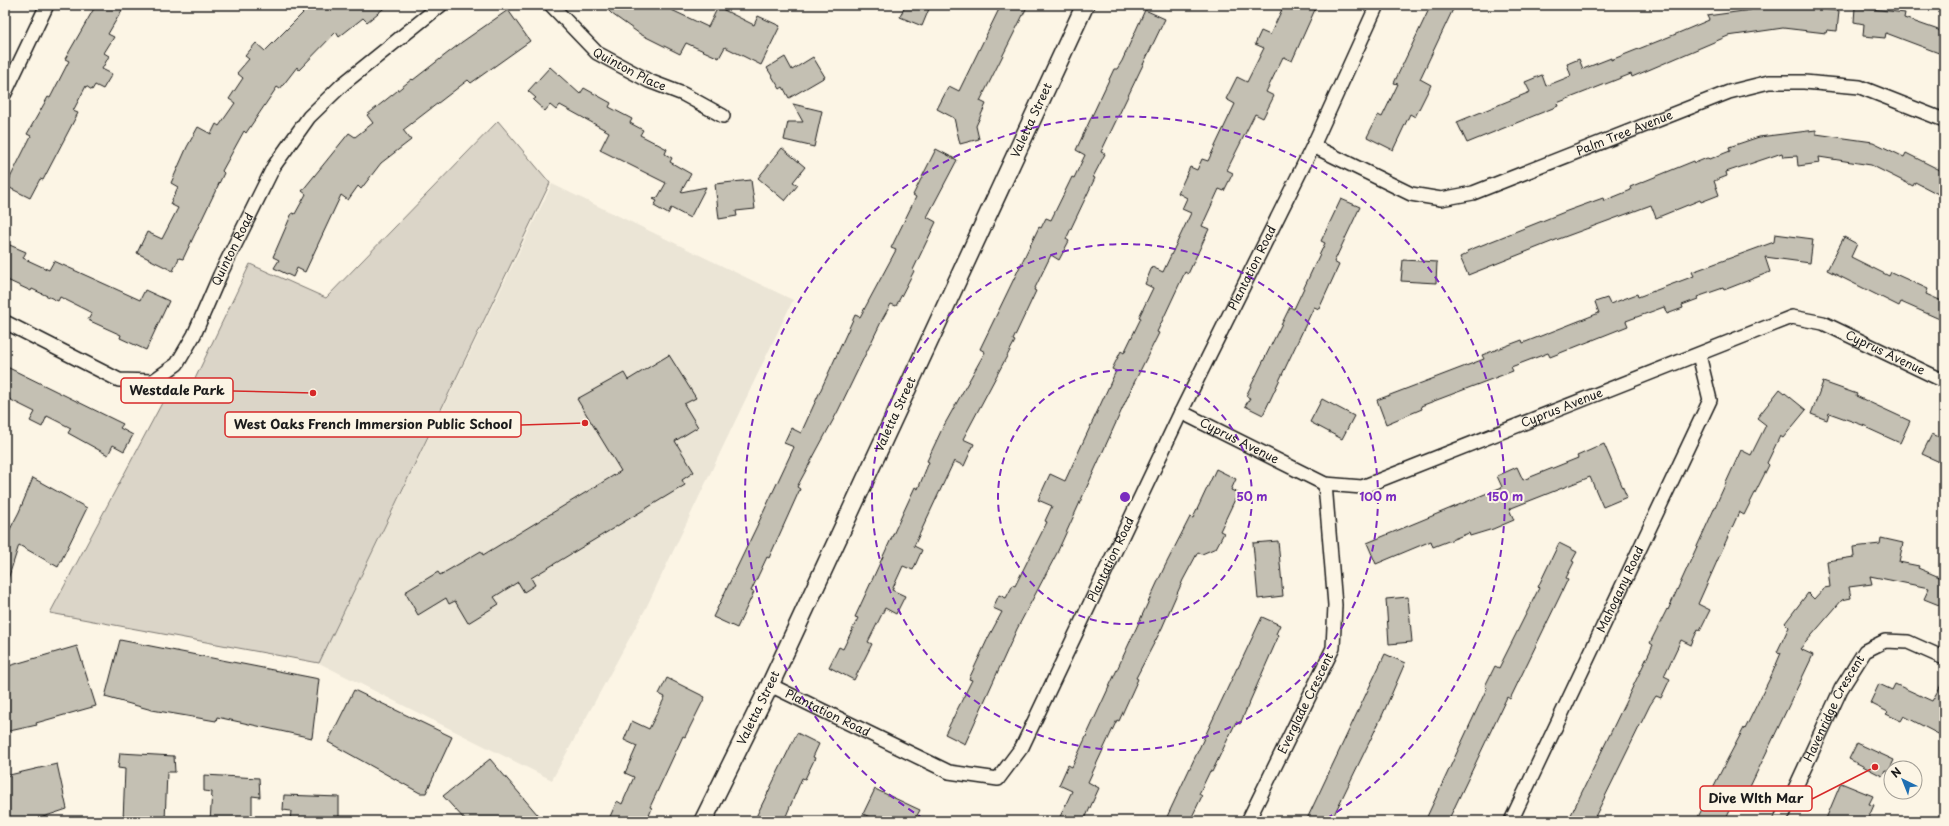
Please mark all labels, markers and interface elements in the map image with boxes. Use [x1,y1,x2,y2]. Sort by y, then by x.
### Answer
street label: Quinton Place [590,42,669,95]
street label: Valetta Street [1006,79,1056,160]
street label: Palm Tree Avenue [1573,105,1675,159]
street label: Quinton Road [206,209,258,288]
street label: Plantation Road [1223,222,1280,313]
street label: Cyprus Avenue [1843,325,1929,379]
street label: Valetta Street [869,373,920,454]
callout: Westdale Park [121,378,233,403]
text: Westdale Park [129,380,225,399]
street label: Cyprus Avenue [1518,383,1605,431]
callout: West Oaks French Immersion Public School [225,412,521,437]
street label: Cyprus Avenue [1197,413,1283,468]
text: West Oaks French Immersion Public School [234,414,512,433]
text: 50 m [1236,487,1268,505]
text: 100 m [1359,487,1397,505]
text: 150 m [1487,487,1523,505]
centre of rings [1118,490,1132,504]
street label: Plantation Road [1082,514,1138,605]
street label: Mahogany Road [1591,543,1648,635]
street label: Everglade Crescent [1272,649,1337,757]
street label: Havenridge Crescent [1799,651,1868,764]
street label: Valetta Street [732,667,784,748]
street label: Plantation Road [783,684,873,740]
north arrow [1883,760,1923,800]
text: N [1887,763,1905,782]
callout: Dive WIth Mar [1700,786,1812,811]
text: Dive WIth Mar [1708,788,1804,807]

